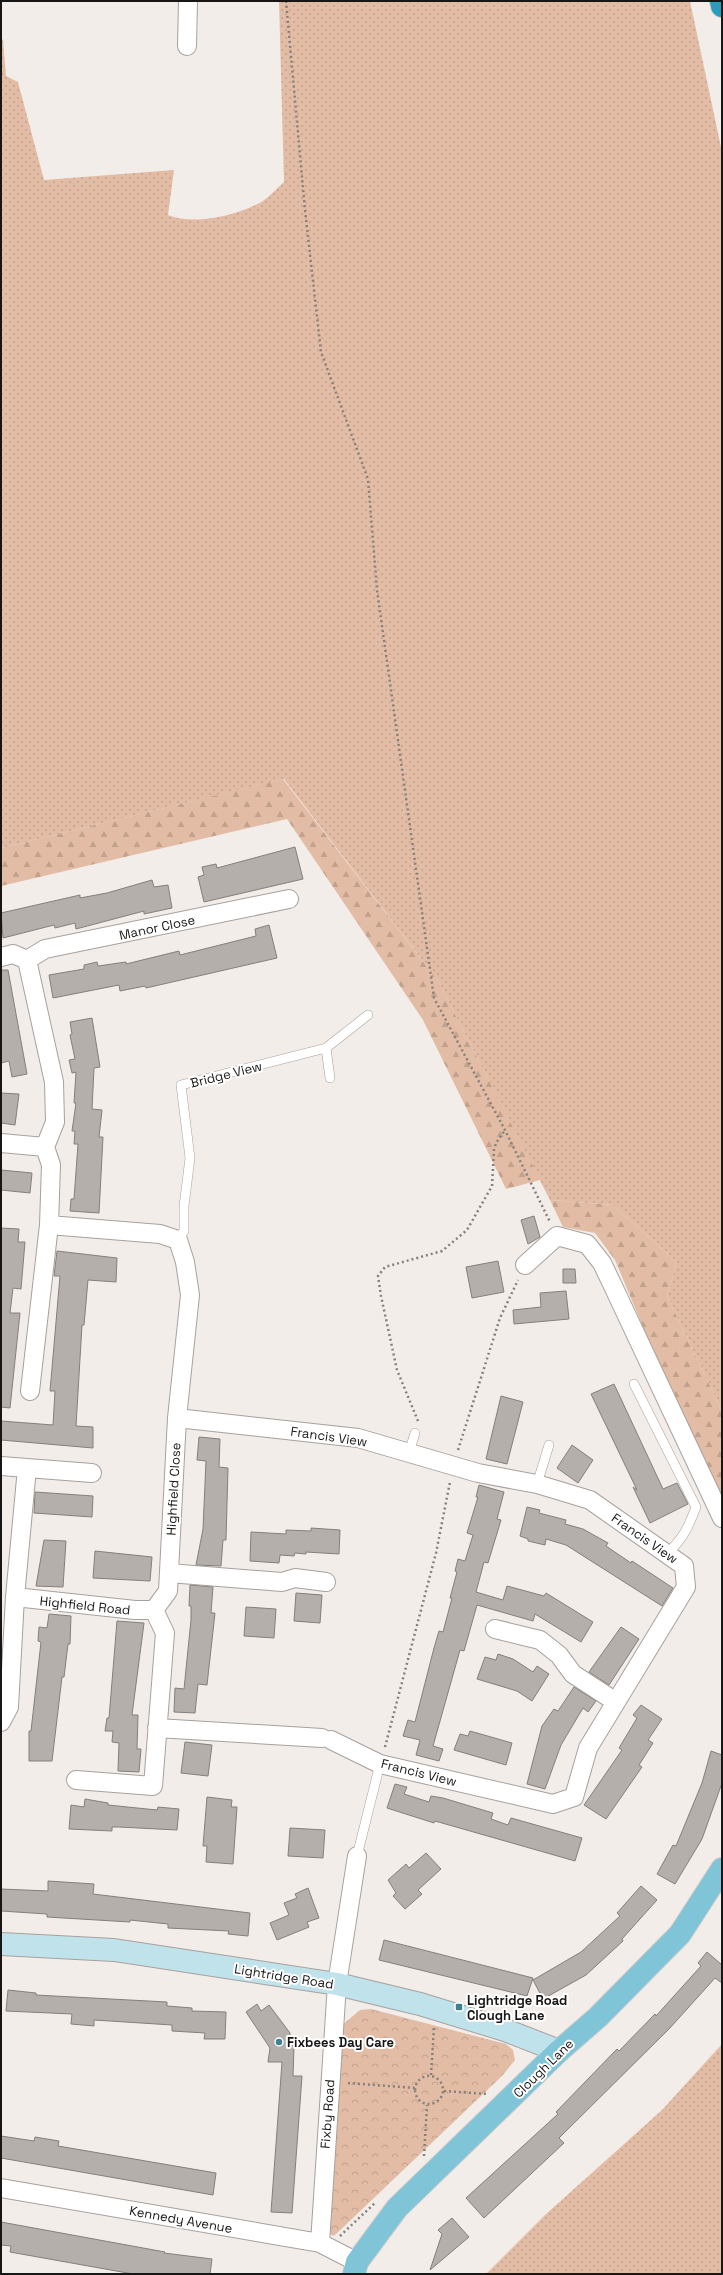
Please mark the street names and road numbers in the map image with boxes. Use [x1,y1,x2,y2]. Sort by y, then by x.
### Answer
street label: Manor Close [118,911,197,944]
street label: Bridge View [188,1057,264,1092]
street label: Francis View [289,1423,368,1450]
street label: Highfield Close [163,1442,184,1536]
street label: Francis View [608,1509,681,1568]
street label: Highfield Road [39,1592,131,1619]
street label: Francis View [379,1755,458,1790]
street label: Lightridge Road [233,1960,335,1993]
street label: Clough Lane [510,2035,577,2101]
street label: Fixby Road [317,2079,338,2149]
street label: Kennedy Avenue [128,2202,234,2237]

